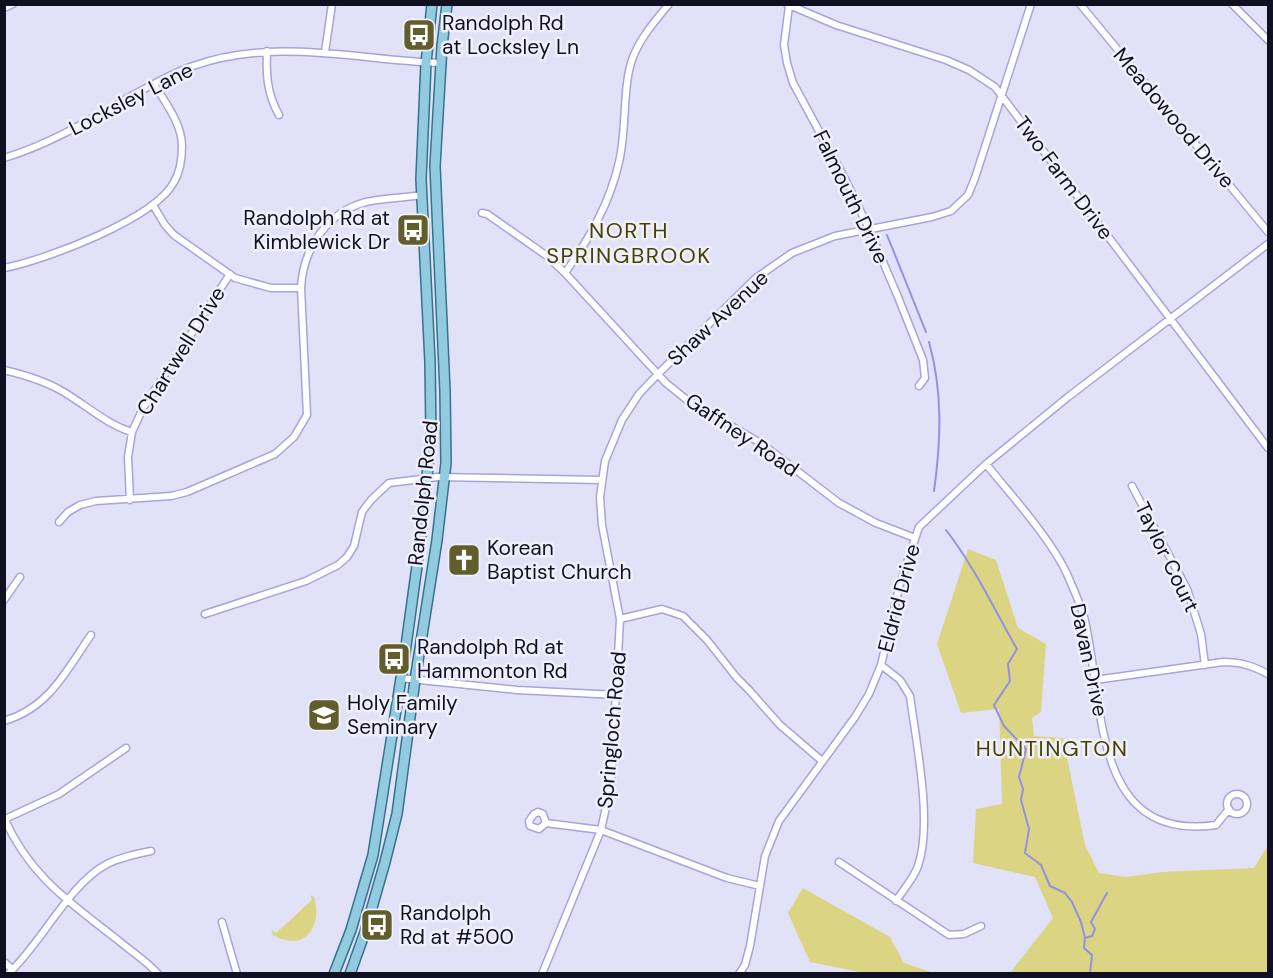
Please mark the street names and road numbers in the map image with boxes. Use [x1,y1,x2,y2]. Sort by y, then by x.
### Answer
street label: Meadowood Drive [1107,42,1241,194]
street label: Locksley Lane [64,56,198,142]
street label: Two Farm Drive [1008,110,1120,246]
street label: Falmouth Drive [807,125,895,269]
street label: Shaw Avenue [661,264,775,372]
street label: Chartwell Drive [130,281,232,421]
street label: Gaffney Road [680,387,804,483]
street label: Randolph Road [401,419,445,567]
street label: Taylor Court [1128,497,1206,617]
street label: Eldrid Drive [871,541,927,655]
street label: Davan Drive [1063,601,1115,719]
street label: Springloch Road [591,650,633,810]

